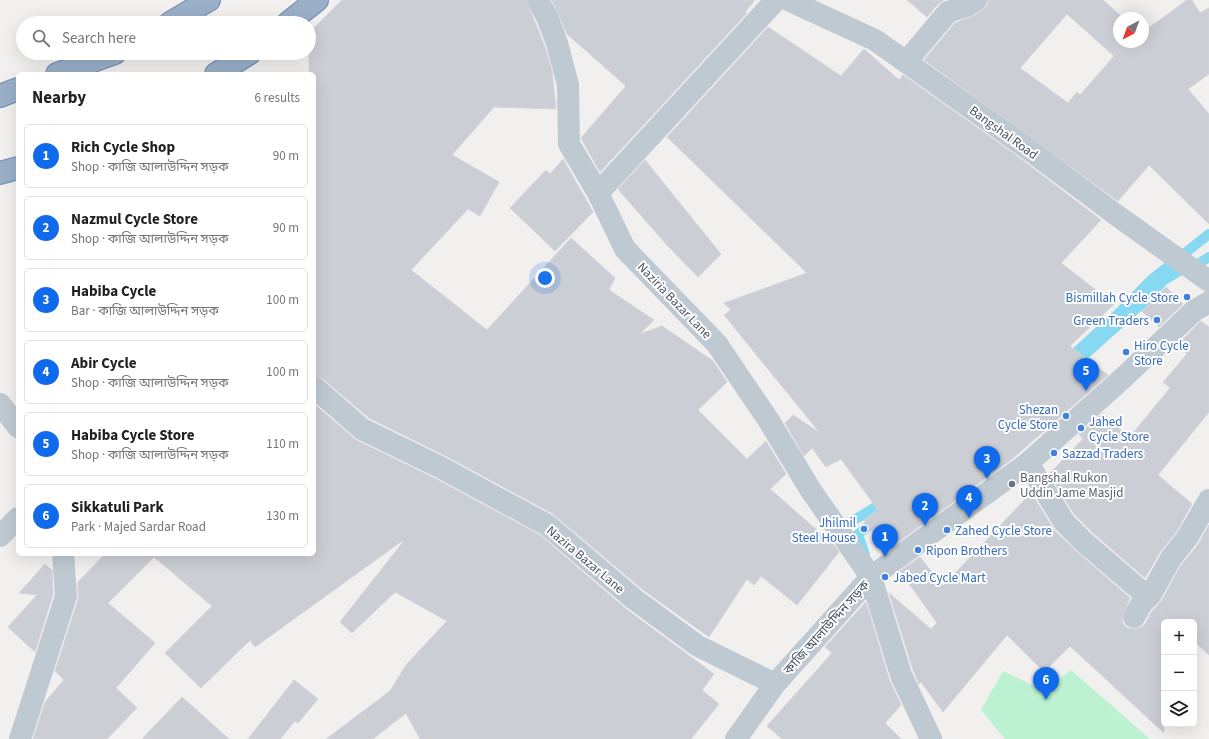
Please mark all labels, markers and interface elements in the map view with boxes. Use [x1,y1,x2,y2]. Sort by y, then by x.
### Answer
north arrow [1113,12,1149,48]
search box [16,16,316,60]
icon: search [30,27,52,49]
text: Search here [62,28,136,49]
text: Nearby [32,86,86,110]
text: 6 results [255,89,300,107]
street label: Bangshal Road [965,102,1041,164]
text: Rich Cycle Shop [71,137,175,158]
text: 1 [43,147,49,165]
text: 90 m [273,147,299,165]
text: Shop · কাজি আলাউদ্দিন সড়ক [71,158,228,176]
text: Nazmul Cycle Store [71,209,198,230]
text: 2 [43,219,49,237]
text: 90 m [273,219,299,237]
text: Shop · কাজি আলাউদ্দিন সড়ক [71,230,228,248]
street label: Naziria Bazar Lane [633,258,716,343]
your location [535,268,555,288]
text: Habiba Cycle [71,281,156,302]
place label: Bismillah Cycle Store [1066,289,1179,307]
text: 3 [43,291,49,309]
text: 100 m [266,291,299,309]
marker: Bismillah Cycle Store [1182,292,1192,302]
text: Bar · কাজি আলাউদ্দিন সড়ক [71,302,219,320]
place label: Green Traders [1073,312,1150,330]
marker: Green Traders [1152,315,1162,325]
place label: Hiro Cycle Store [1134,337,1189,370]
marker: Hiro Cycle Store [1121,347,1131,357]
text: Abir Cycle [71,353,137,374]
pin: 5 [1073,358,1099,391]
text: 4 [43,363,49,381]
text: 100 m [266,363,299,381]
text: Shop · কাজি আলাউদ্দিন সড়ক [71,374,228,392]
place label: Shezan Cycle Store [998,401,1058,434]
marker: Shezan Cycle Store [1061,411,1071,421]
place label: Jahed Cycle Store [1089,413,1149,446]
marker: Jahed Cycle Store [1076,423,1086,433]
text: Habiba Cycle Store [71,425,195,446]
text: 5 [43,435,49,453]
text: 110 m [266,435,299,453]
place label: Sazzad Traders [1062,445,1144,463]
text: Shop · কাজি আলাউদ্দিন সড়ক [71,446,228,464]
pin: 3 [974,446,1000,479]
marker: Sazzad Traders [1049,448,1059,458]
place label: Bangshal Rukon Uddin Jame Masjid [1020,469,1123,502]
marker: Bangshal Rukon Uddin Jame Masjid [1007,479,1017,489]
pin: 4 [956,485,982,518]
pin: 2 [912,493,938,526]
text: Sikkatuli Park [71,497,164,518]
text: 6 [43,507,49,525]
text: 130 m [266,507,299,525]
place label: Jhilmil Steel House [792,514,856,547]
text: Park · Majed Sardar Road [71,518,206,536]
street label: Nazira Bazar Lane [543,522,628,598]
place label: Zahed Cycle Store [955,522,1052,540]
marker: Jhilmil Steel House [859,524,869,534]
pin: 1 [872,524,898,557]
marker: Zahed Cycle Store [942,525,952,535]
place label: Ripon Brothers [926,542,1008,560]
marker: Ripon Brothers [913,545,923,555]
place label: Jabed Cycle Mart [893,569,986,587]
marker: Jabed Cycle Mart [880,572,890,582]
street label: কাজি আলাউদ্দিন সড়ক [779,576,874,679]
map controls [1161,619,1197,727]
button: + [1161,619,1197,655]
button: − [1161,655,1197,691]
pin: 6 [1033,667,1059,700]
button: layers [1161,691,1197,727]

